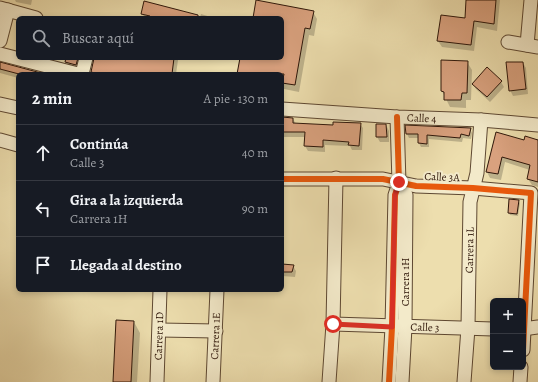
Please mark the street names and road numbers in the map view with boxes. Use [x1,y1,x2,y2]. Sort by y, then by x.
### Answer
street label: Calle 4 [407,110,437,126]
street label: Calle 3A [424,169,461,185]
street label: Carrera 1L [461,227,477,273]
street label: Carrera 1H [398,258,413,306]
street label: Carrera 1D [150,311,167,360]
street label: Carrera 1E [206,312,224,360]
street label: Calle 3 [410,319,440,335]

